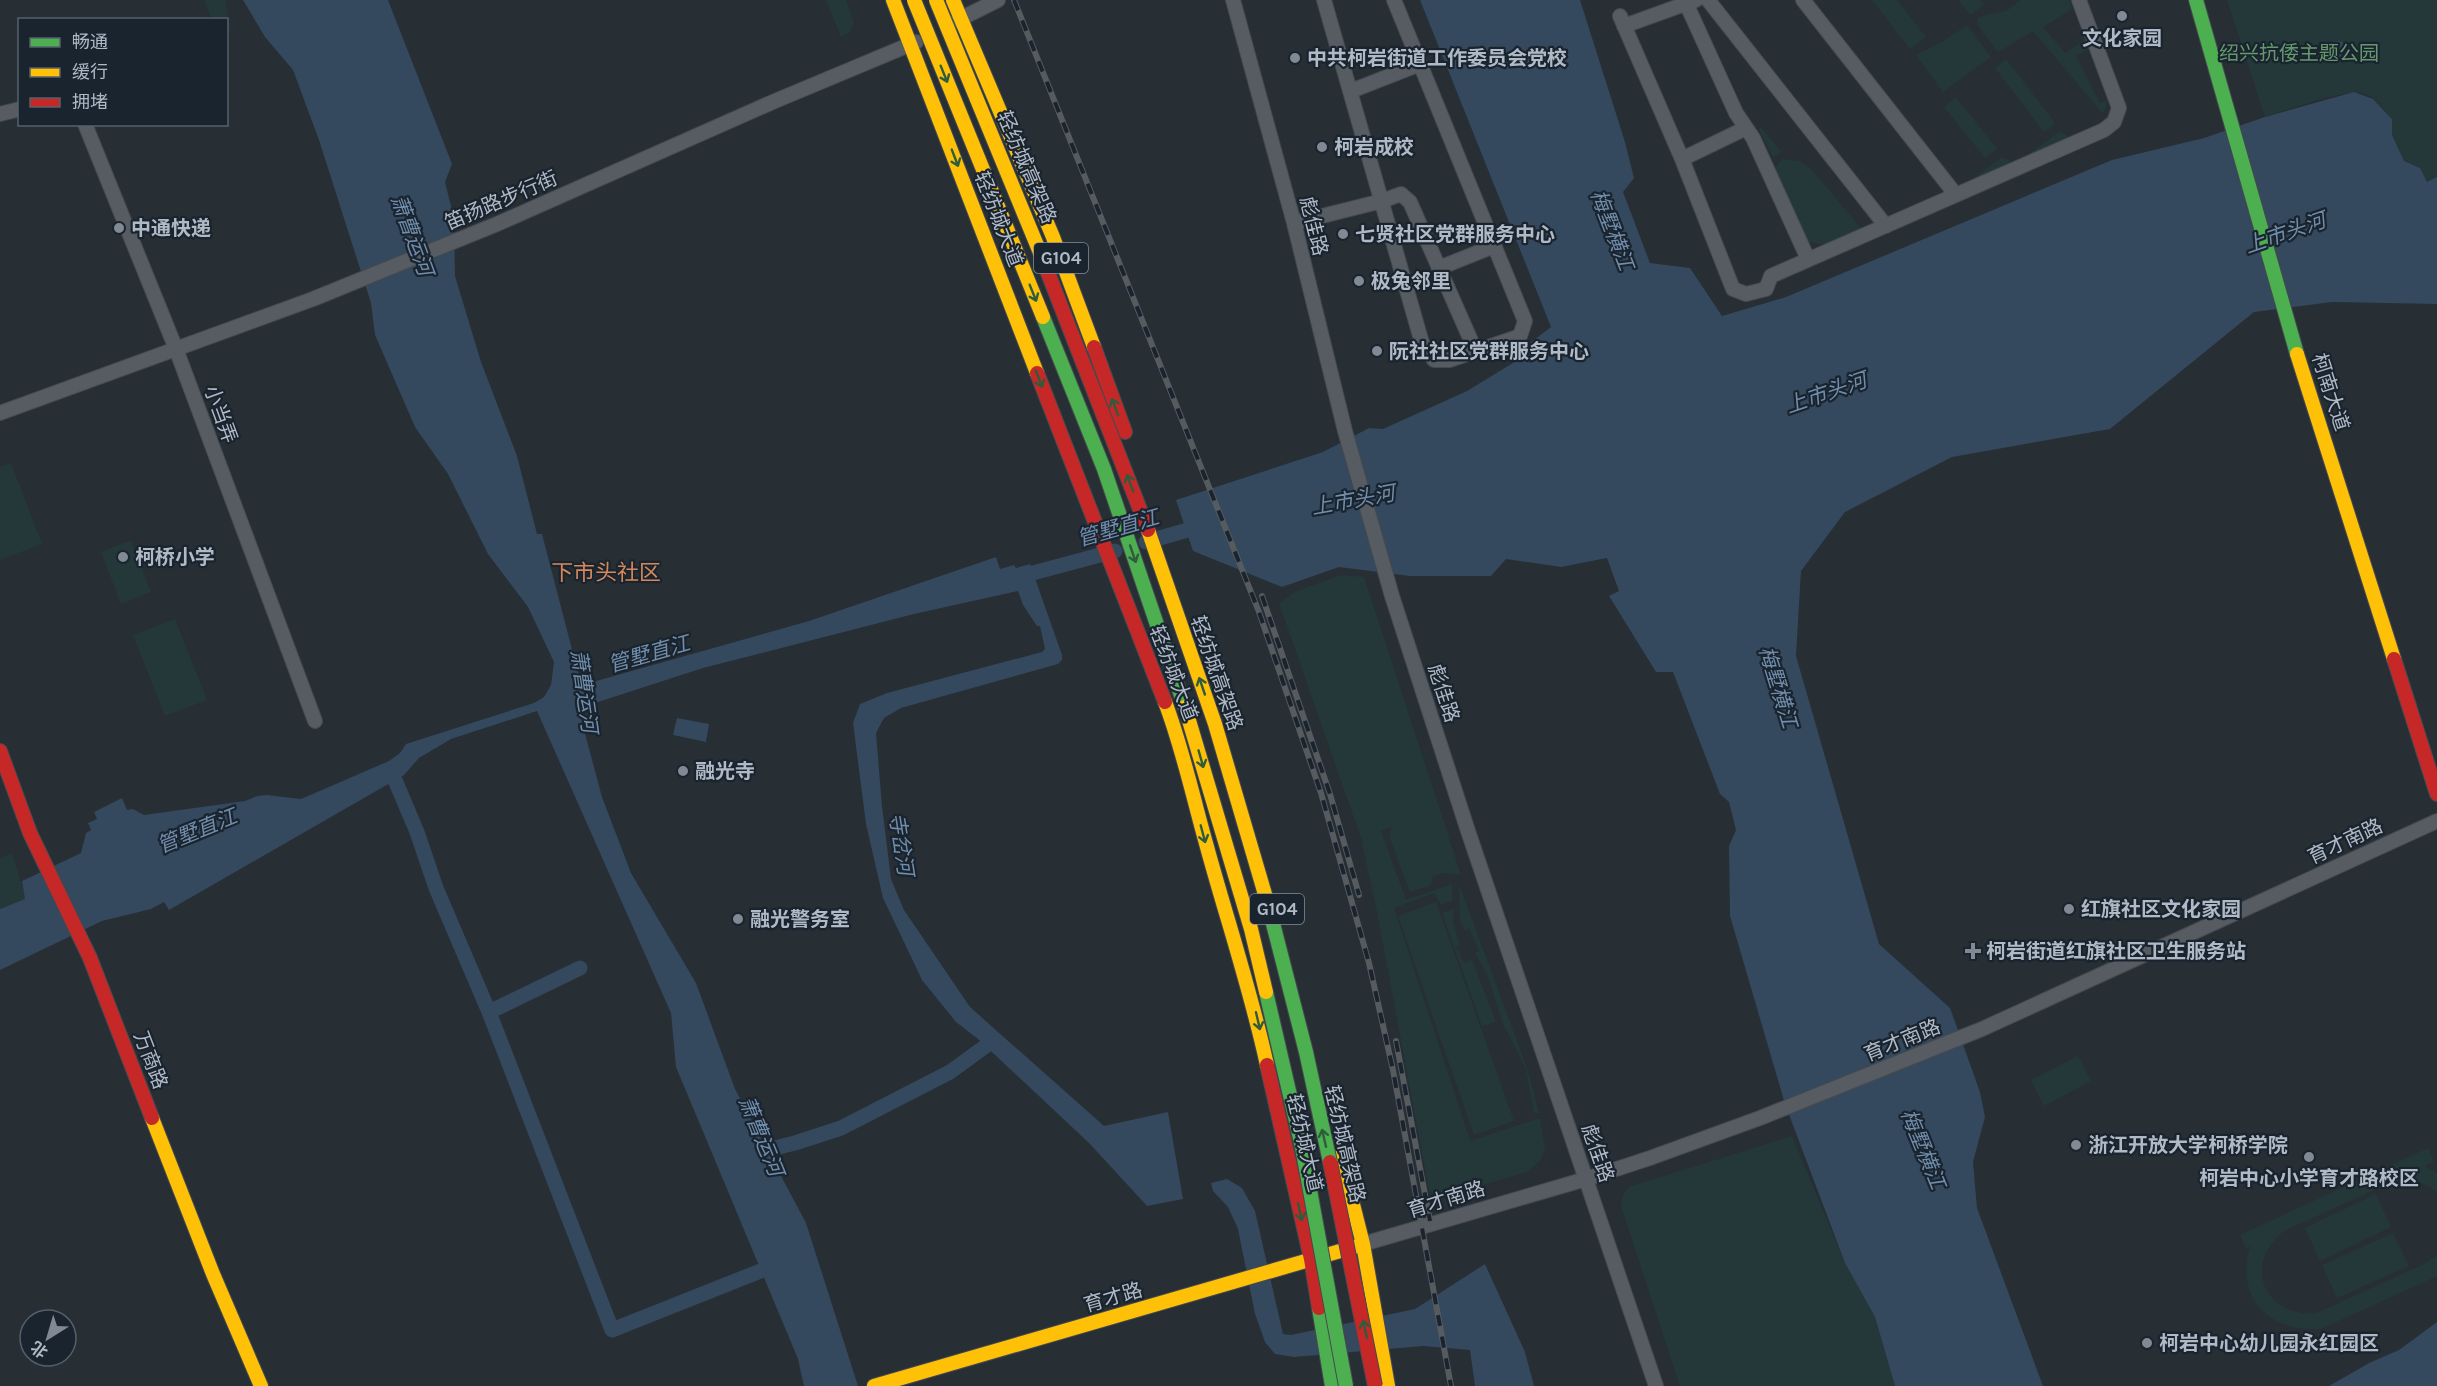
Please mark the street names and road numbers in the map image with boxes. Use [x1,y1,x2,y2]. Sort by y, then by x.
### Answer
street label: 轻纺城高架路 [993,107,1061,227]
street label: 笛扬路步行街 [441,166,561,234]
street label: 轻纺城大道 [970,168,1027,270]
street label: 彪佳路 [1295,194,1332,258]
road number: G104 [1034,243,1088,273]
street label: 柯南大道 [2307,351,2354,434]
street label: 小当弄 [199,382,242,446]
street label: 轻纺城高架路 [1186,613,1247,734]
street label: 轻纺城大道 [1145,622,1202,724]
street label: 彪佳路 [1423,661,1464,725]
street label: 育才南路 [2304,814,2386,869]
road number: G104 [1250,894,1304,924]
street label: 育才南路 [1861,1015,1944,1066]
street label: 万商路 [129,1028,172,1092]
street label: 轻纺城高架路 [1320,1083,1369,1205]
street label: 轻纺城大道 [1282,1092,1327,1194]
street label: 彪佳路 [1577,1121,1618,1185]
street label: 育才南路 [1405,1177,1488,1222]
street label: 育才路 [1081,1278,1145,1317]

